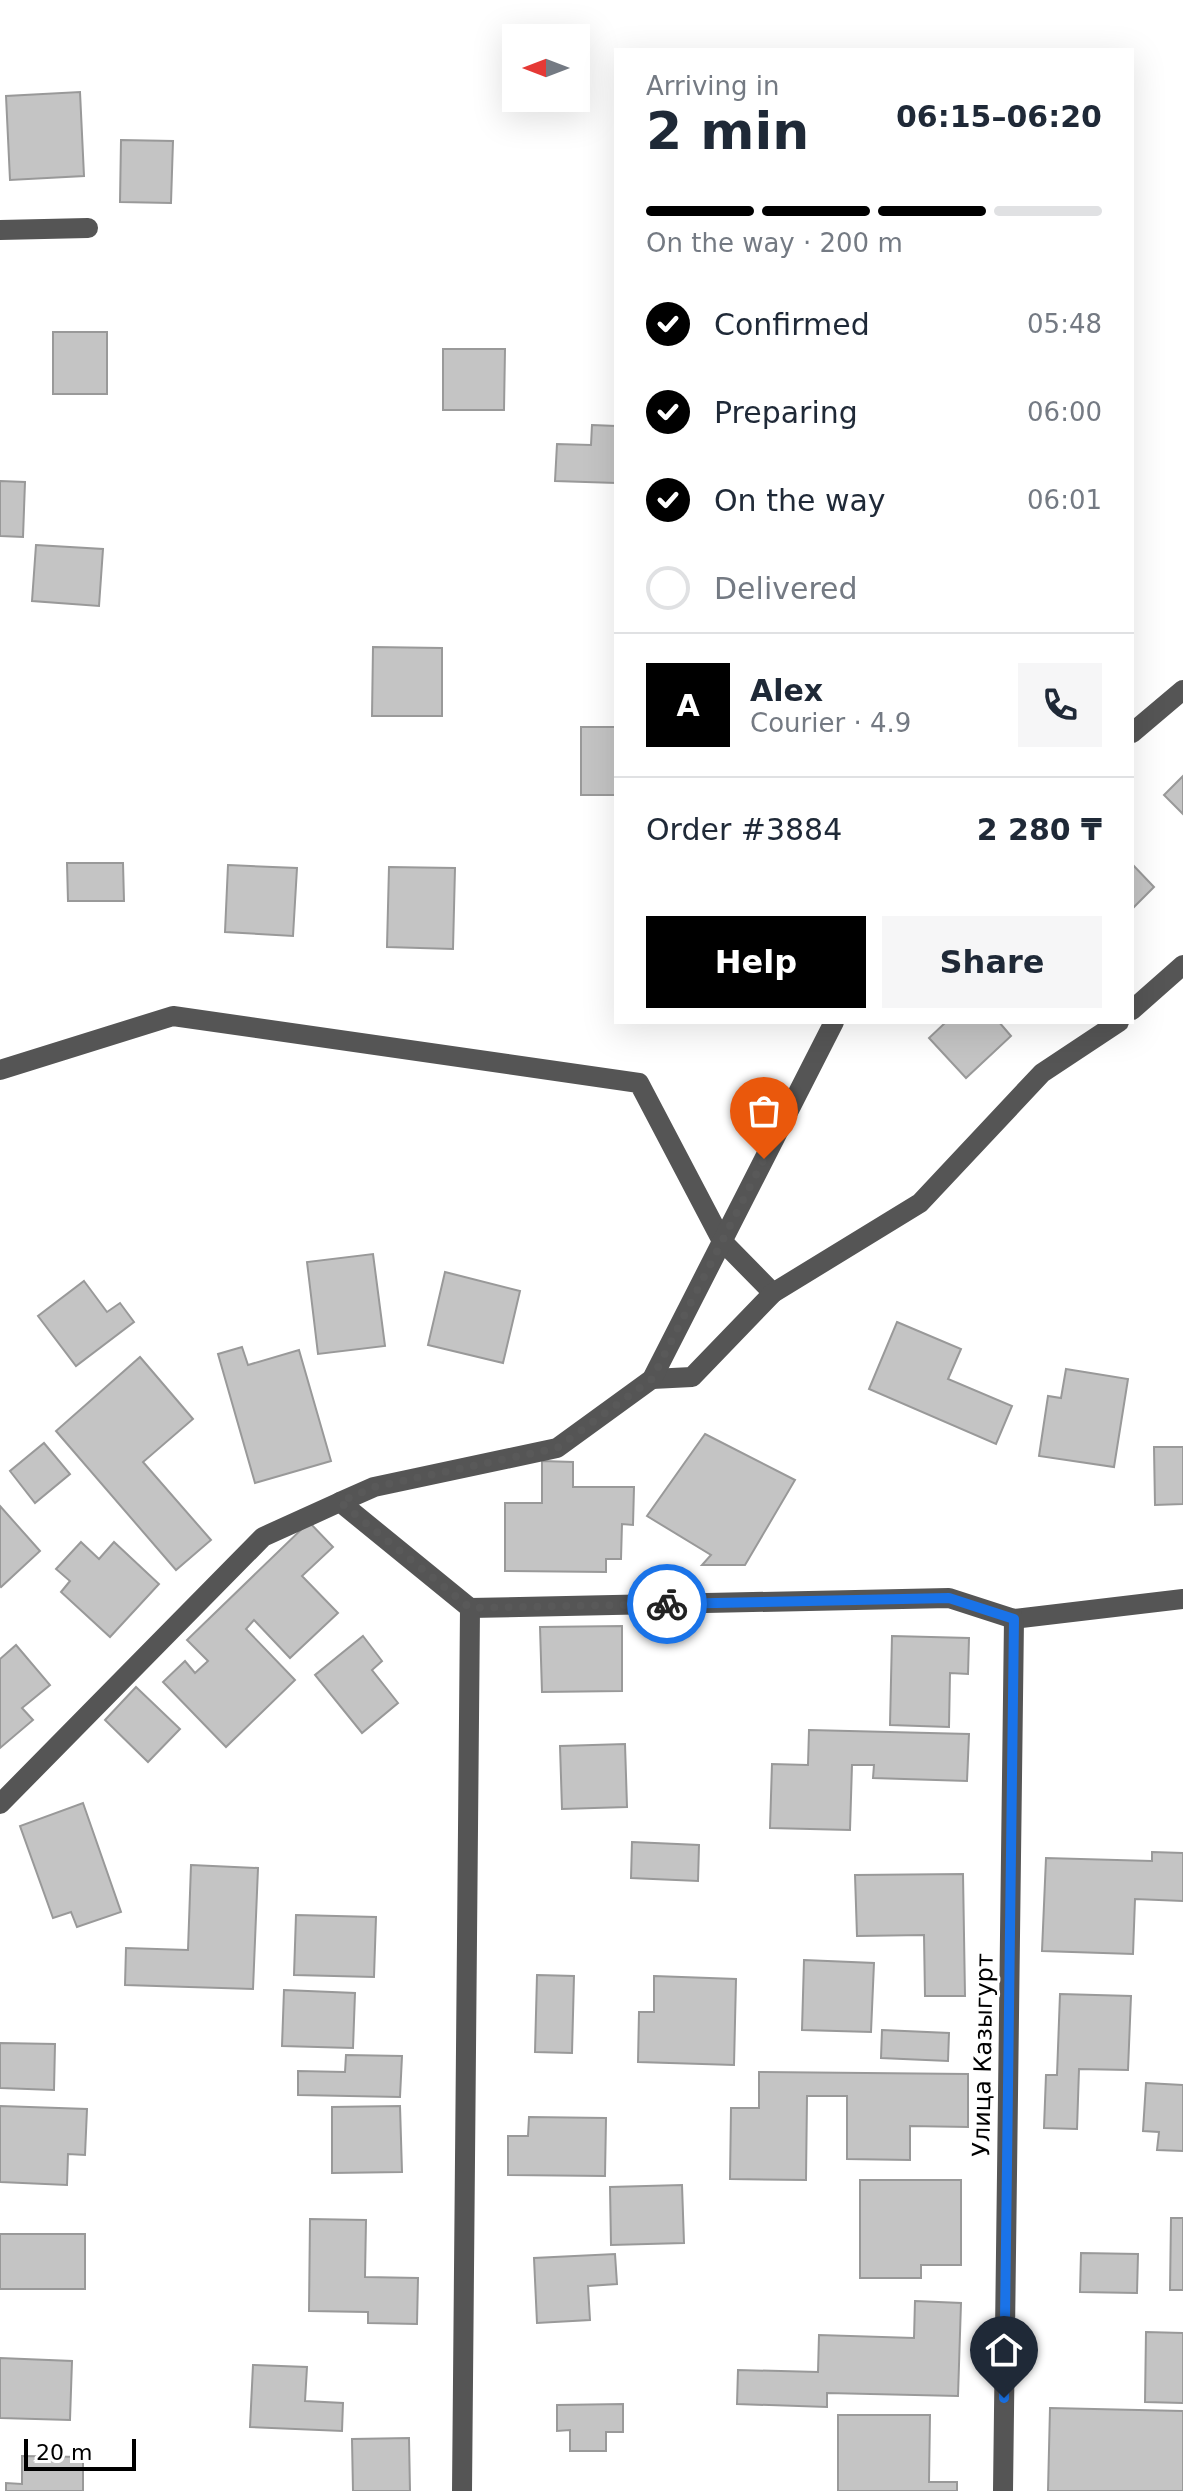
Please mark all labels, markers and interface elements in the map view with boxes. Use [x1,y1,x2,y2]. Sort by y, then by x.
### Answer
north arrow [502,24,590,112]
map controls [502,24,590,112]
text: Arriving in [646,71,780,101]
text: 06:15–06:20 [896,99,1102,134]
text: 2 min [646,101,809,161]
text: On the way · 200 m [646,228,903,258]
icon: check [646,302,690,346]
text: Confirmed [714,307,870,342]
text: 05:48 [1027,309,1102,339]
icon: check [646,390,690,434]
text: Preparing [714,395,858,430]
text: 06:00 [1027,397,1102,427]
icon: check [646,478,690,522]
text: On the way [714,483,886,518]
text: 06:01 [1027,485,1102,515]
text: Delivered [714,571,858,606]
button: phone [1018,663,1102,747]
text: Alex [750,673,823,708]
text: A [676,688,700,723]
text: Courier · 4.9 [750,708,911,738]
text: Order #3884 [646,812,842,847]
text: 2 280 ₸ [977,812,1102,847]
button: Help [646,916,866,1008]
button: Share [882,916,1102,1008]
pin [730,1077,798,1159]
icon: bag [742,1089,786,1133]
courier [627,1564,707,1644]
icon: bike [645,1582,689,1626]
street label: Улица Казыгурт [967,1953,999,2157]
pin [970,2316,1038,2398]
icon: home [982,2328,1026,2372]
scale bar [24,2435,136,2471]
text: 20 m [36,2440,92,2465]

